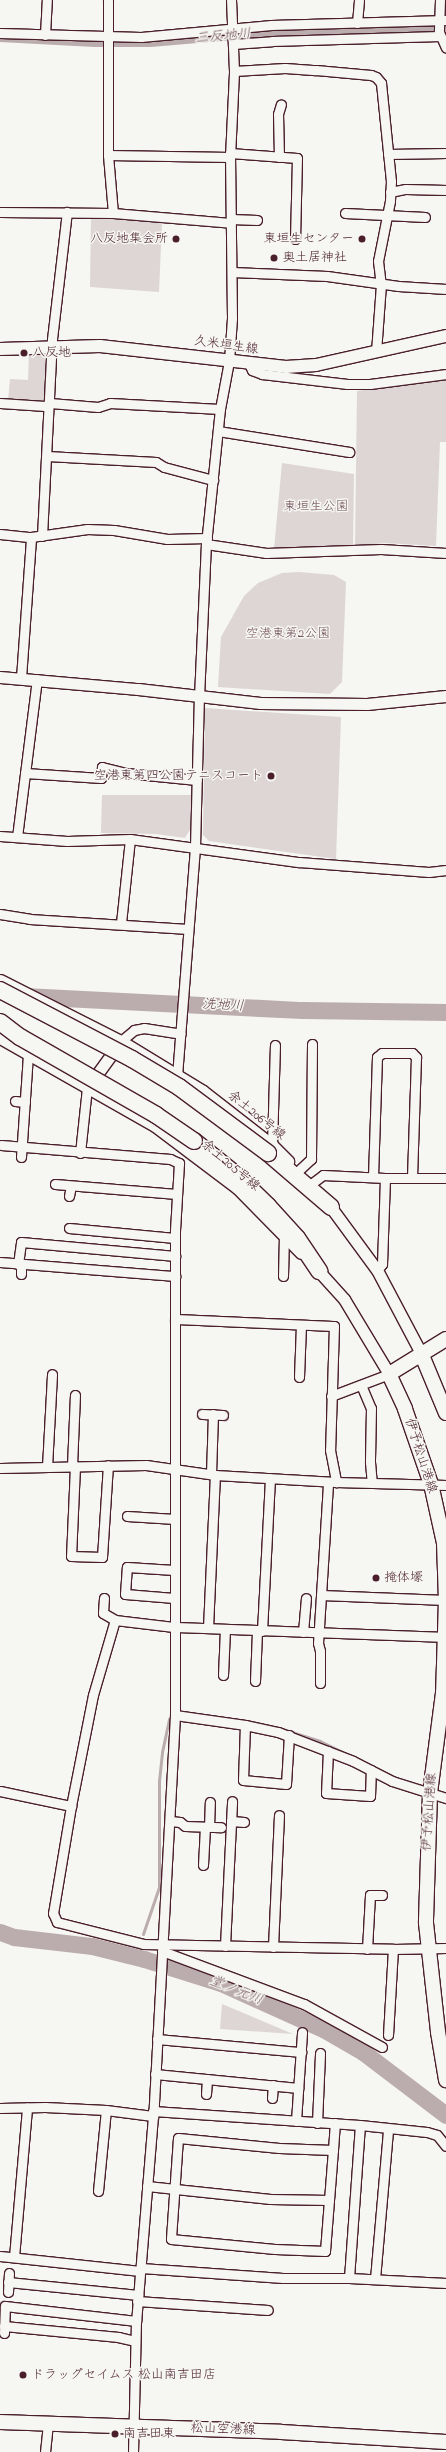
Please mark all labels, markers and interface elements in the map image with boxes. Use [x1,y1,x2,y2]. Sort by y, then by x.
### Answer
water label: 三反地川 [194,26,252,48]
place label: 八反地集会所 [90,231,168,247]
place label: 東垣生センター [263,231,354,247]
marker: 八反地集会所 [171,234,181,244]
marker: 東垣生センター [357,234,367,244]
place label: 奥土居神社 [282,250,347,266]
marker: 奥土居神社 [269,253,279,263]
street label: 久米垣生線 [193,334,259,358]
place label: 八反地 [32,345,71,361]
marker: 八反地 [19,348,29,358]
park label: 東垣生公園 [284,499,348,515]
park label: 空港東第2公園 [246,626,330,642]
place label: 空港東第四公園テニスコート [94,768,263,784]
marker: 空港東第四公園テニスコート [266,771,276,781]
water label: 洗地川 [202,997,244,1015]
street label: 余土206号線 [224,1088,288,1144]
street label: 余土205号線 [198,1137,262,1195]
street label: 伊予松山港線 [401,1416,439,1496]
place label: 掩体壕 [384,1570,423,1586]
marker: 掩体壕 [371,1573,381,1583]
street label: 伊予松山港線 [419,1773,441,1851]
water label: 堂ノ元川 [207,1973,265,2009]
place label: ドラッグセイムス 松山南吉田店 [31,2367,216,2383]
marker: ドラッグセイムス 松山南吉田店 [18,2370,28,2380]
street label: 松山空港線 [190,2421,256,2439]
place label: 南吉田東 [123,2426,175,2442]
marker: 南吉田東 [110,2429,120,2439]

